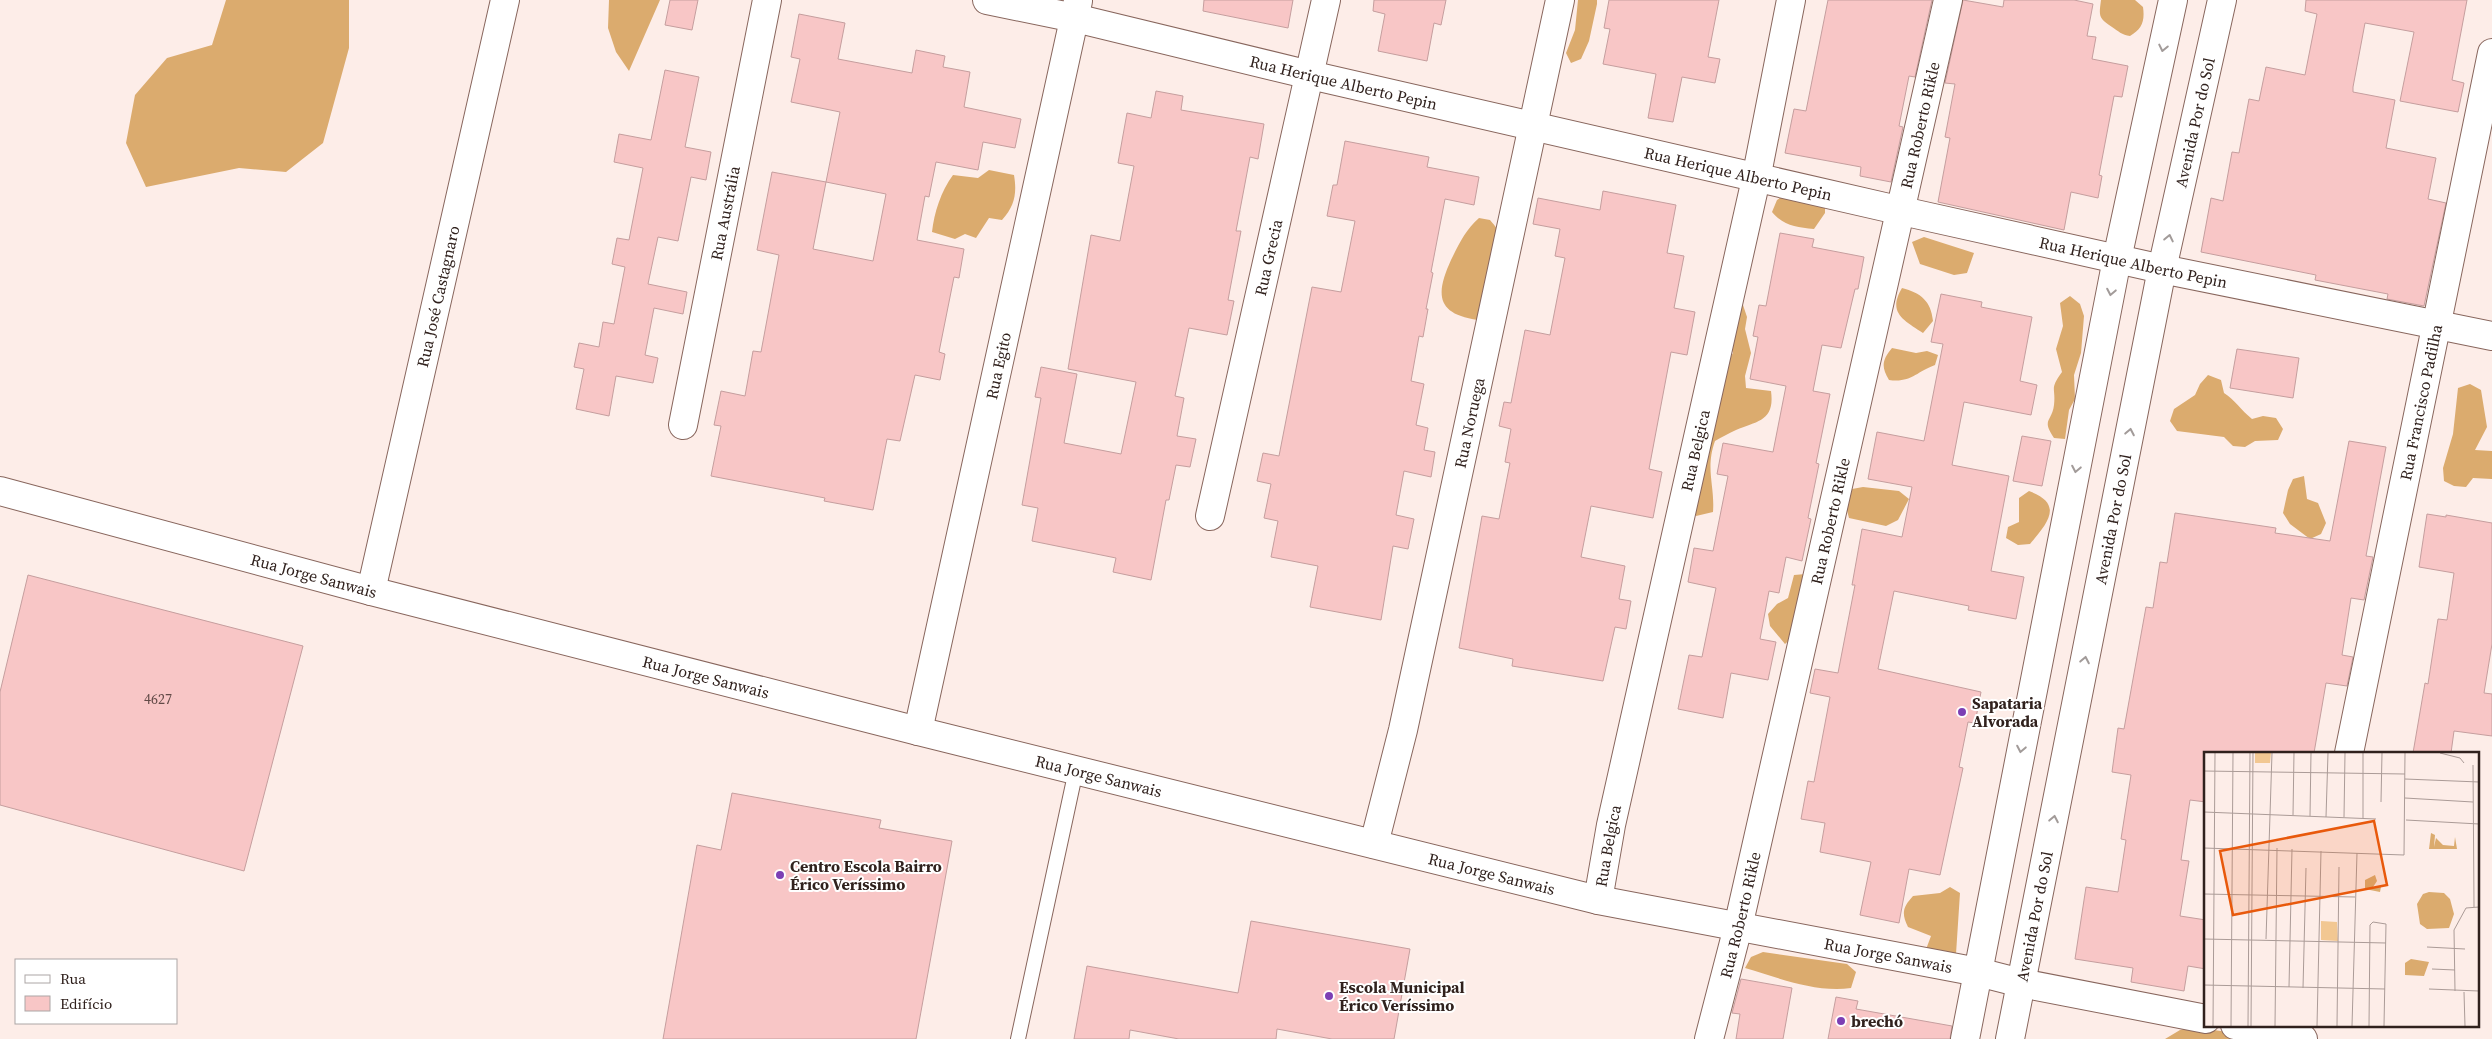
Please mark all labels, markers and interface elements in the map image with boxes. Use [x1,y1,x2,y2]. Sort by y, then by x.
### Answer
one-way arrow [2158,43,2168,52]
street label: Rua Herique Alberto Pepin [1247,50,1440,115]
street label: Avenida Por do Sol [2170,55,2220,190]
street label: Rua Roberto Rikle [1895,59,1945,191]
street label: Rua Herique Alberto Pepin [1642,141,1835,206]
street label: Rua Austrália [705,163,745,262]
street label: Rua Grecia [1249,216,1288,298]
street label: Rua José Castagnaro [411,223,465,369]
street label: Rua Herique Alberto Pepin [2037,231,2230,293]
one-way arrow [2163,234,2174,243]
one-way arrow [2106,288,2116,297]
street label: Rua Francisco Padilha [2394,321,2447,482]
street label: Rua Egito [980,330,1016,401]
street label: Rua Noruega [1449,375,1490,470]
street label: Rua Belgica [1675,407,1715,493]
one-way arrow [2124,428,2135,436]
street label: Avenida Por do Sol [2089,452,2136,586]
street label: Rua Roberto Rikle [1805,455,1855,587]
one-way arrow [2071,464,2082,473]
street label: Rua Jorge Sanwais [248,548,379,603]
street label: Rua Jorge Sanwais [640,650,772,704]
one-way arrow [2079,656,2090,664]
house number: 4627 [144,689,172,709]
place label: Sapataria Alvorada [1972,692,2043,732]
marker: Sapataria Alvorada [1956,706,1968,718]
one-way arrow [2017,744,2027,753]
street label: Rua Jorge Sanwais [1033,750,1164,802]
inset map [2204,752,2480,1026]
street label: Rua Belgica [1589,802,1626,889]
one-way arrow [2048,815,2058,824]
street label: Rua Jorge Sanwais [1426,847,1557,900]
street label: Rua Roberto Rikle [1714,849,1766,981]
street label: Avenida Por do Sol [2011,849,2058,984]
place label: Centro Escola Bairro Érico Veríssimo [790,855,942,895]
marker: Centro Escola Bairro Érico Veríssimo [774,869,786,881]
street label: Rua Jorge Sanwais [1822,932,1954,978]
legend [15,959,178,1024]
text: Rua [60,968,86,989]
place label: Escola Municipal Érico Veríssimo [1339,976,1465,1016]
marker: Escola Municipal Érico Veríssimo [1323,990,1335,1002]
text: Edifício [60,993,112,1014]
place label: brechó [1851,1010,1903,1032]
marker: brechó [1835,1015,1847,1027]

